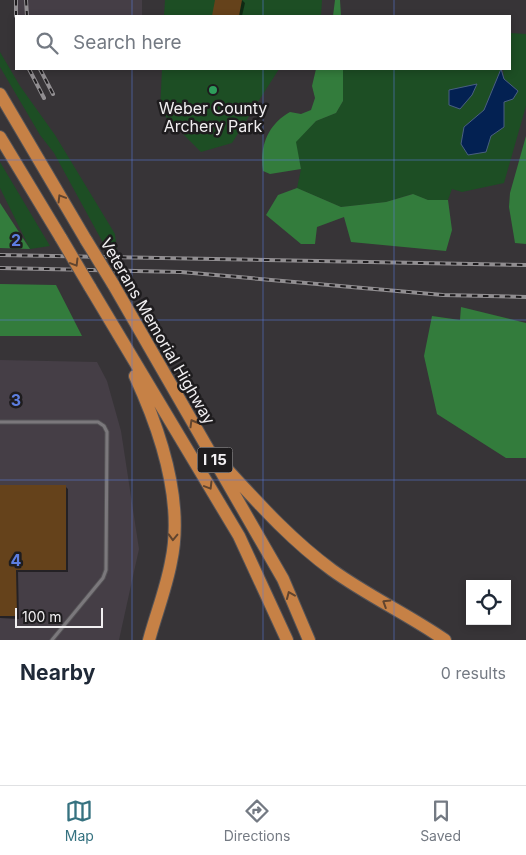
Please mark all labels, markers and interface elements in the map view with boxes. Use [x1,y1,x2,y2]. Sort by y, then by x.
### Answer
search box [15,15,511,70]
icon: search [33,29,61,57]
text: Search here [73,31,182,54]
marker: Weber County Archery Park [207,84,219,96]
place label: Weber County Archery Park [159,98,267,136]
one-way arrow [58,195,68,204]
text: 2 [11,230,21,250]
street label: Veterans Memorial Highway [96,234,220,428]
one-way arrow [69,257,79,266]
text: 3 [11,390,21,410]
one-way arrow [190,419,200,428]
road number: I 15 [198,448,232,472]
one-way arrow [202,480,212,489]
one-way arrow [168,533,178,541]
text: 4 [11,550,22,570]
map controls [466,580,511,625]
button: locate [466,580,511,625]
one-way arrow [286,591,296,600]
one-way arrow [382,600,391,610]
scale bar [15,605,102,628]
text: 100 m [22,608,62,625]
text: Nearby [20,660,95,685]
text: 0 results [441,663,506,683]
tab: Map [65,797,94,844]
tab: Directions [224,797,290,844]
tab: Saved [420,797,461,844]

